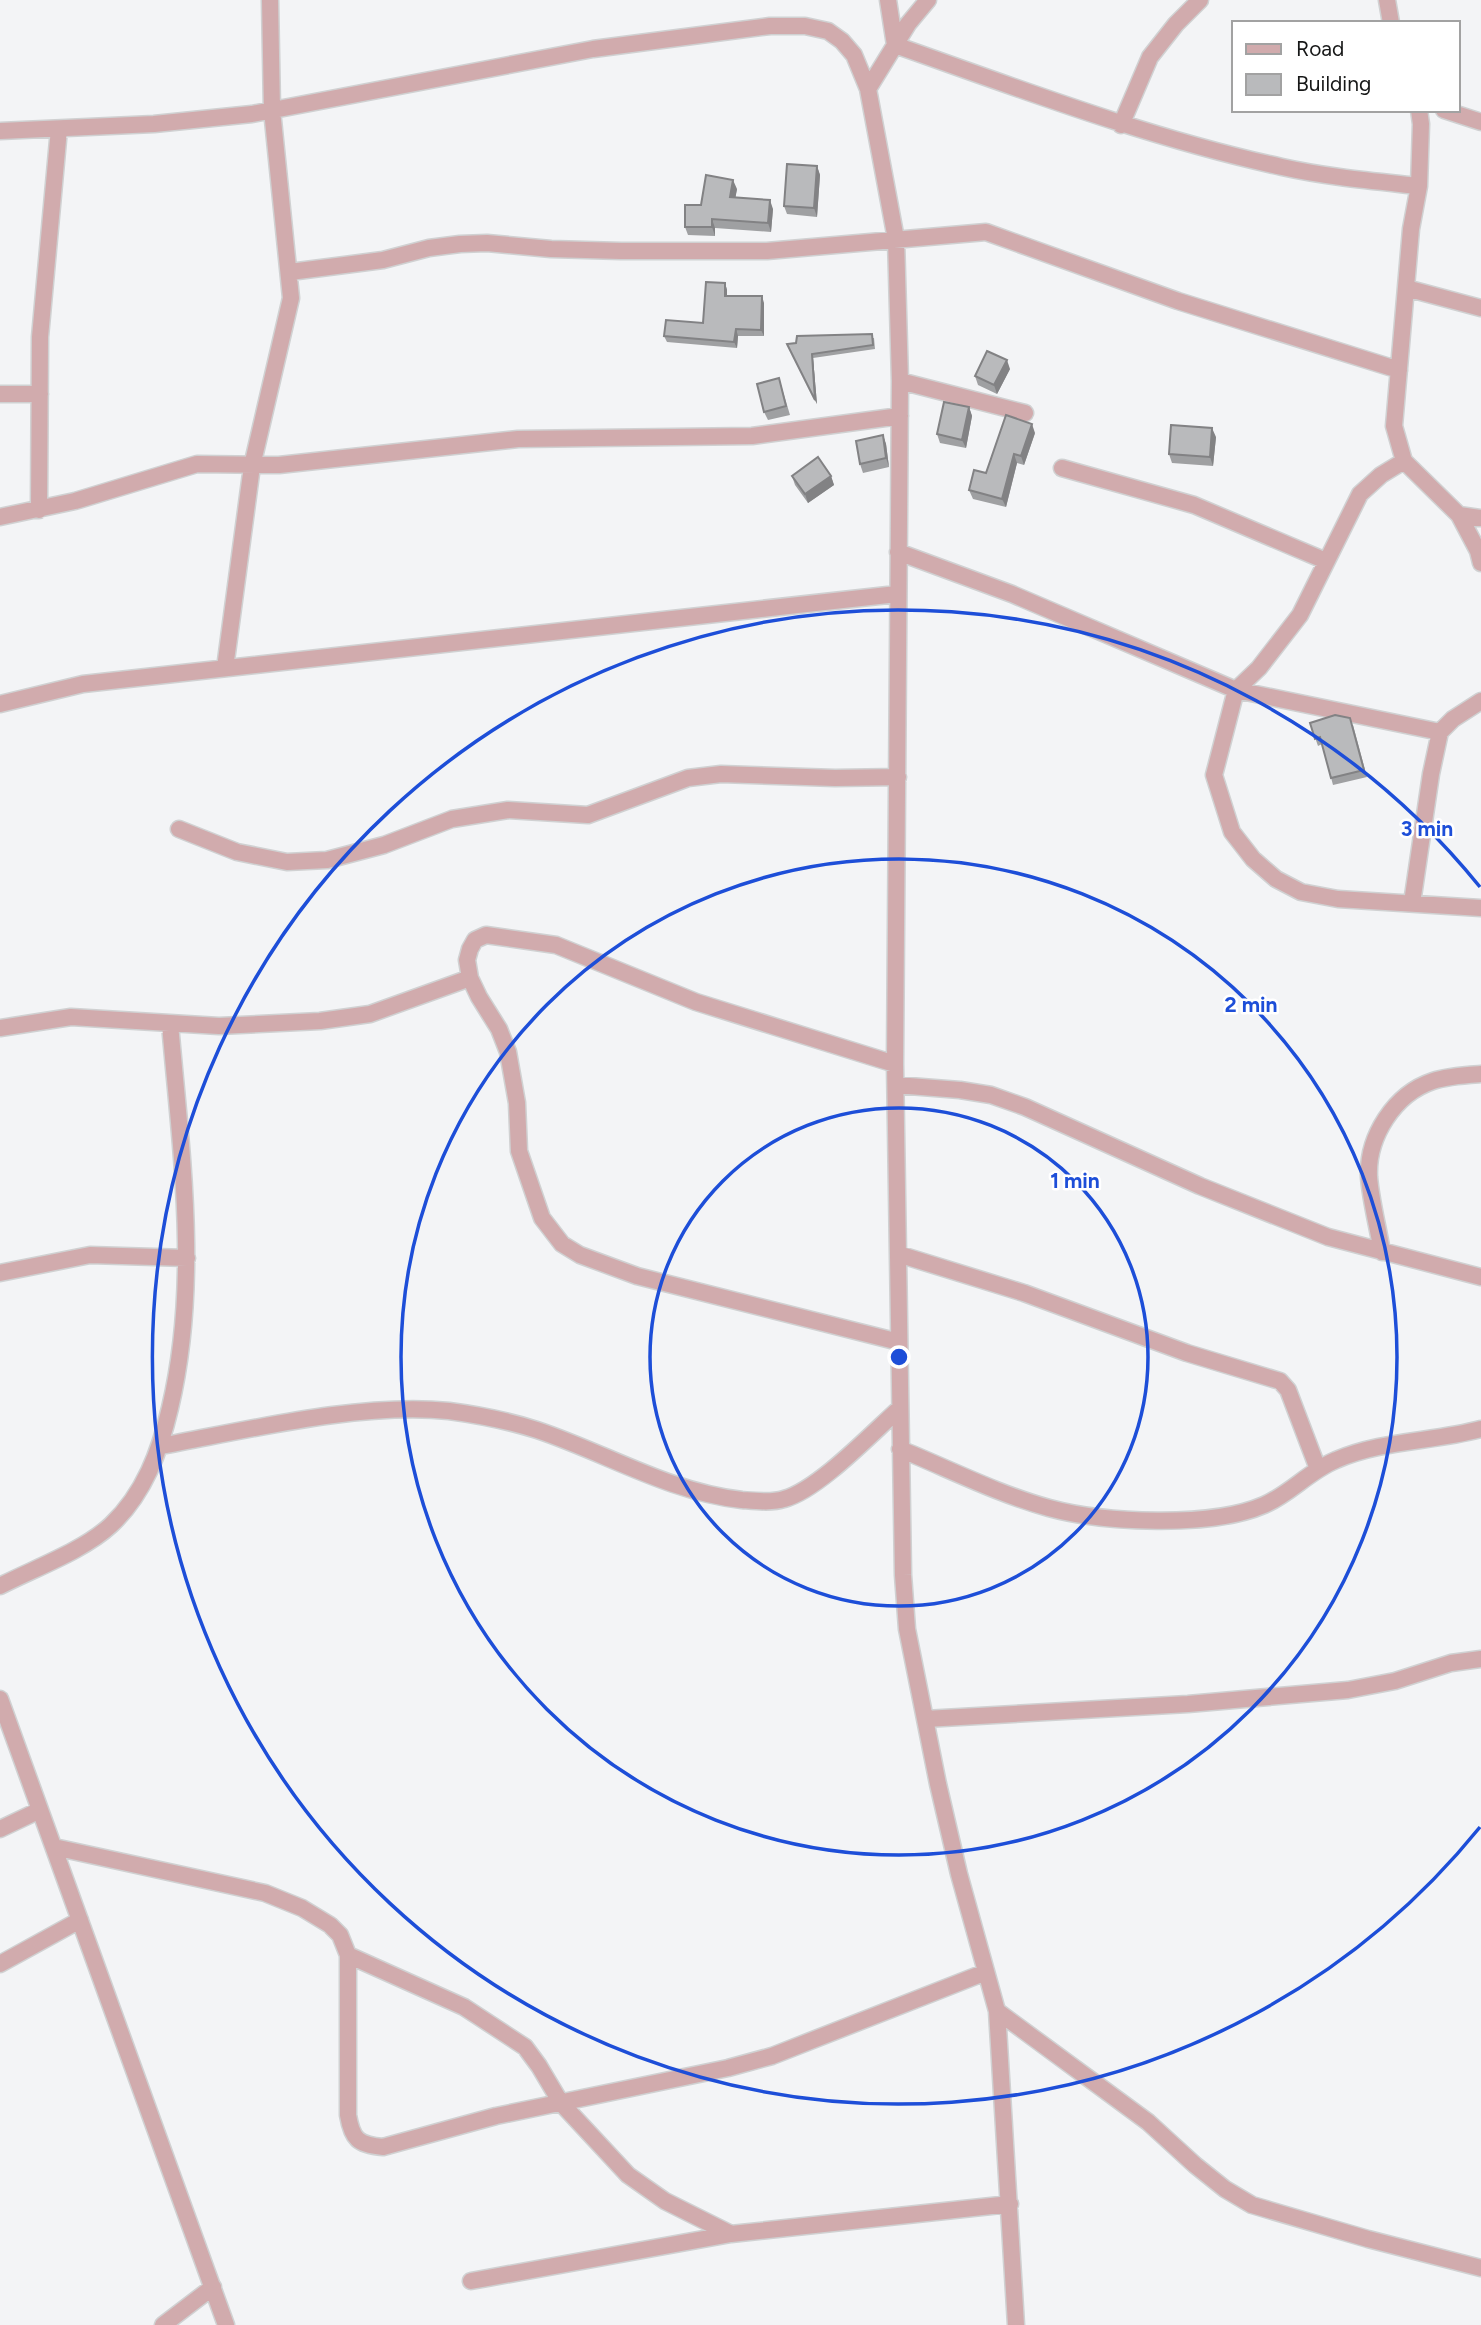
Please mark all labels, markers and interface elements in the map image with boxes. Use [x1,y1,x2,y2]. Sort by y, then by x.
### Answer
legend [1232,21,1460,112]
text: Road [1296,36,1344,61]
text: Building [1296,71,1371,96]
text: 3 min [1401,816,1453,841]
text: 2 min [1225,992,1277,1017]
text: 1 min [1050,1168,1100,1193]
centre of rings [887,1345,911,1369]

